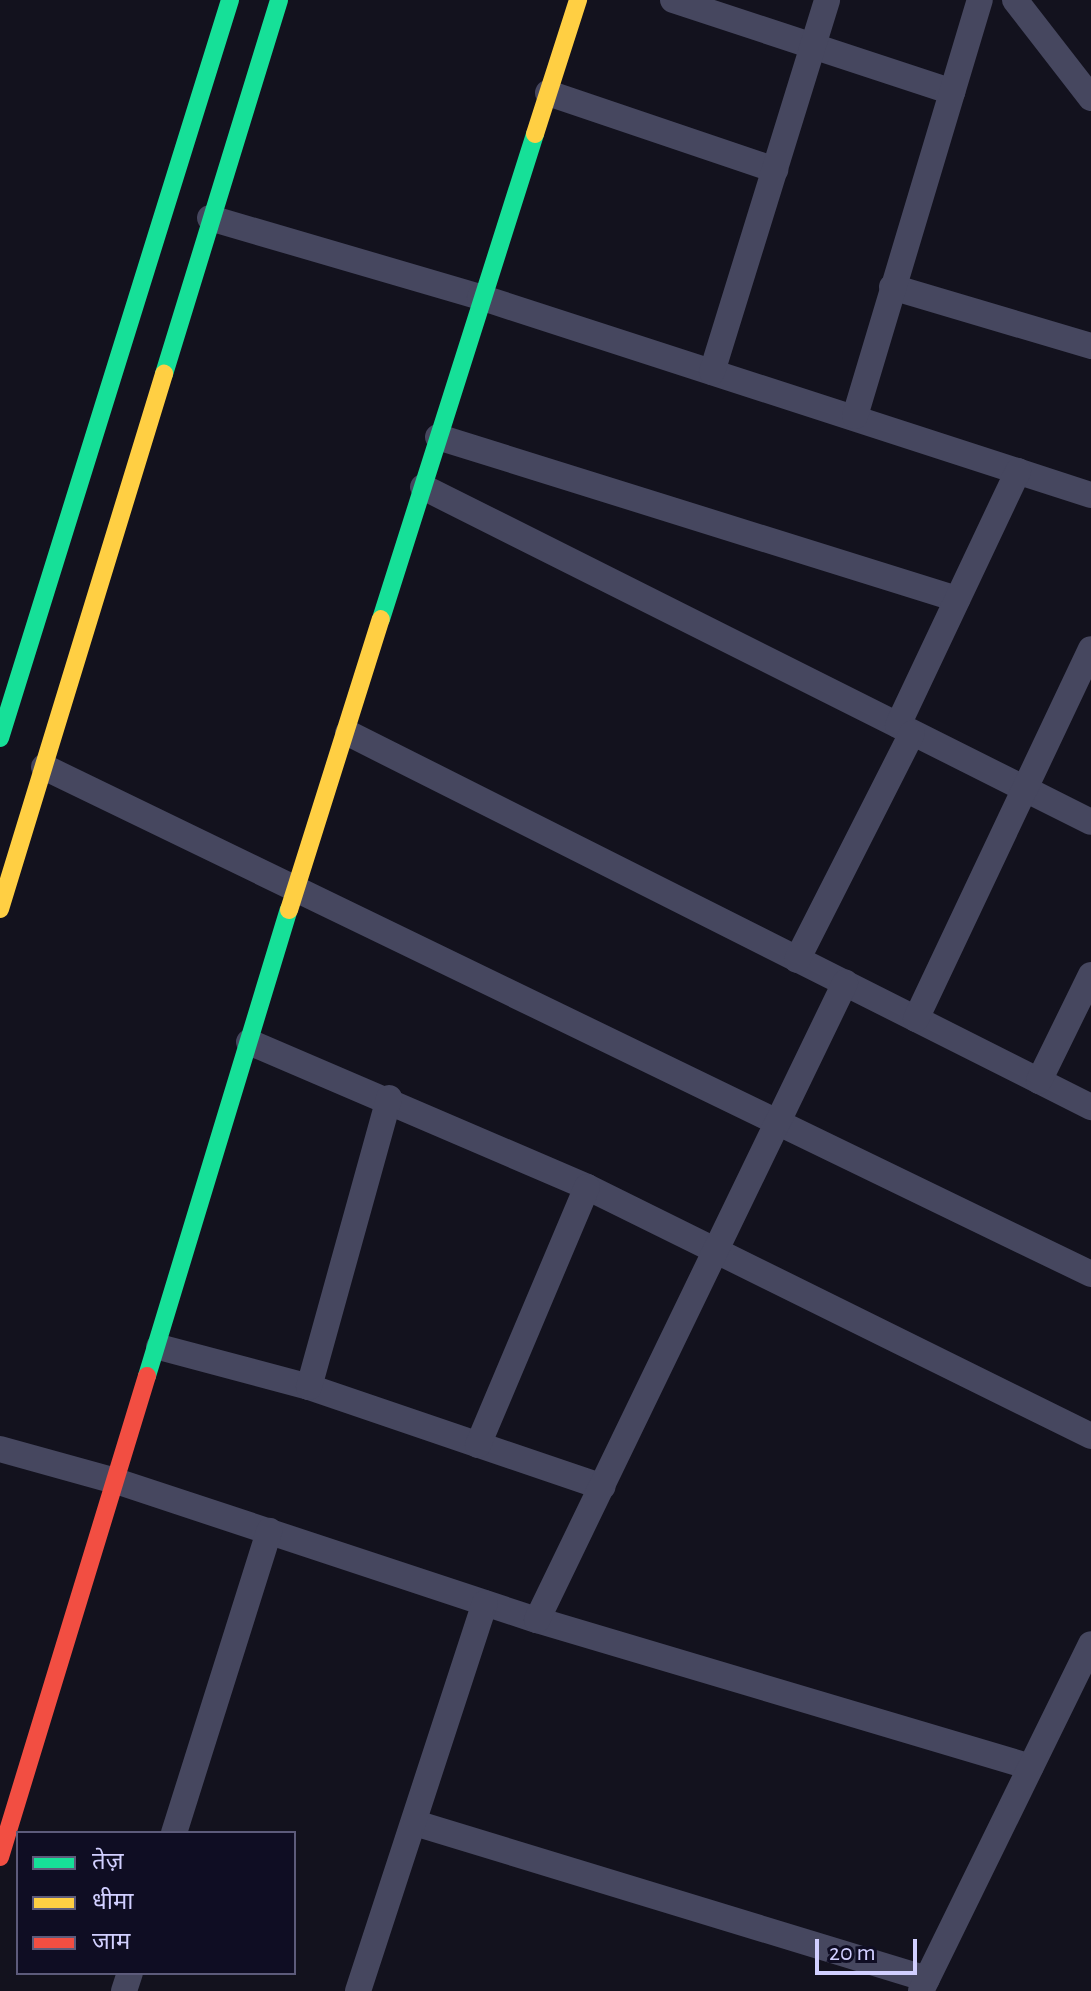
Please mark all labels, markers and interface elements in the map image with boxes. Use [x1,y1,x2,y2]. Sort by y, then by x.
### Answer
legend [16,1831,296,1975]
text: तेज़ [92,1850,124,1874]
text: धीमा [92,1890,134,1914]
scale bar [819,1923,921,1973]
text: जाम [92,1930,130,1954]
text: 20 m [829,1941,876,1965]

